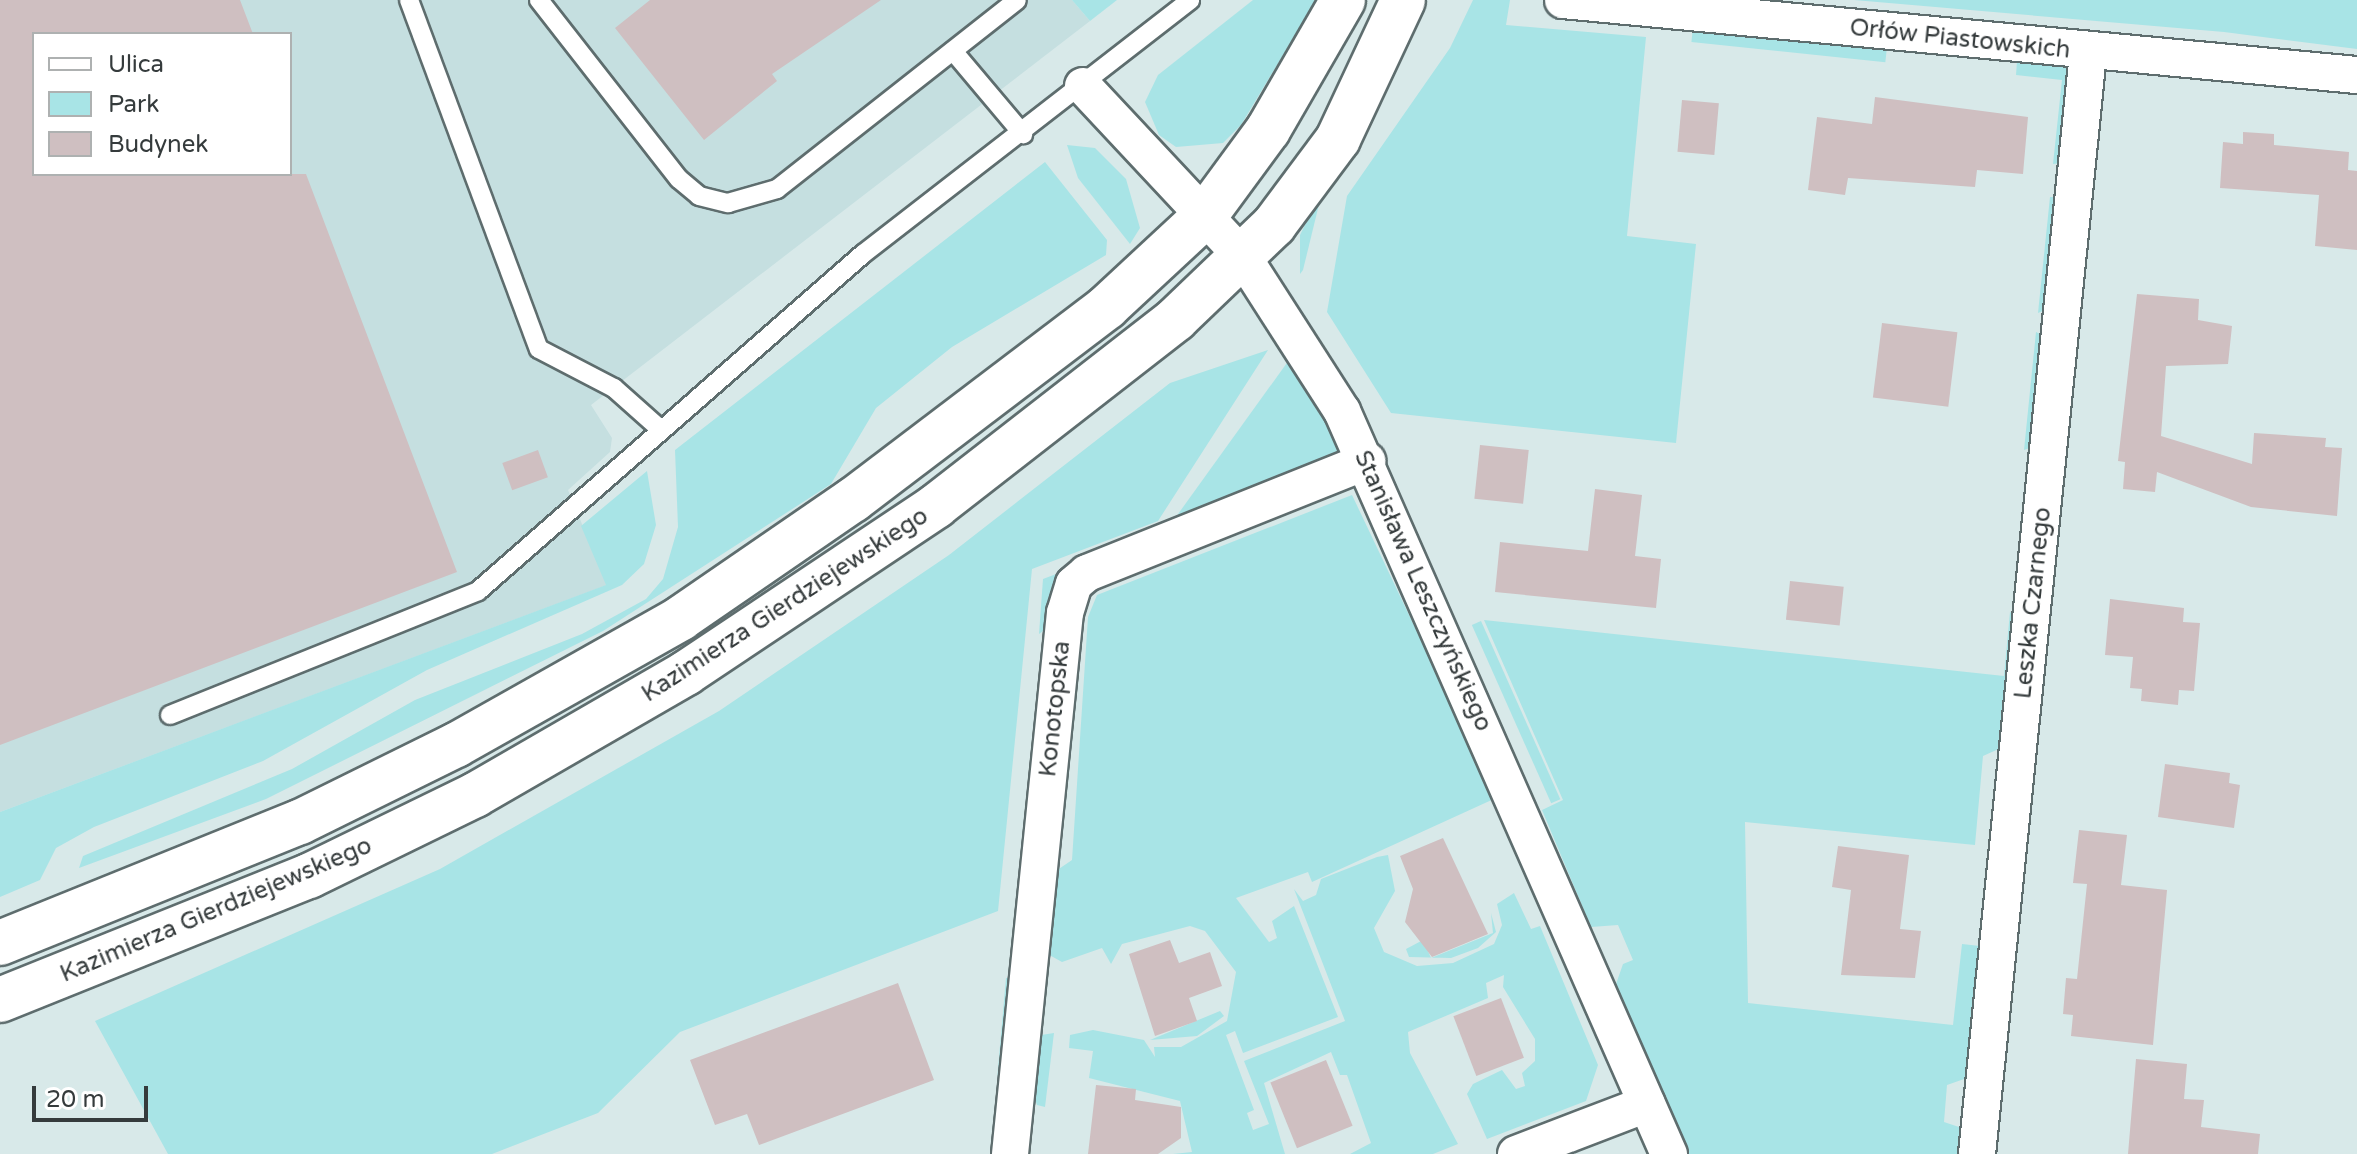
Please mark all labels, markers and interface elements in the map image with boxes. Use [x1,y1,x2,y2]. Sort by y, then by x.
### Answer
street label: Orłów Piastowskich [1848,13,2072,65]
legend [32,32,292,176]
text: Ulica [108,50,164,79]
text: Park [108,90,159,119]
text: Budynek [108,130,208,159]
street label: Stanisława Leszczyńskiego [1348,446,1498,736]
street label: Kazimierza Gierdziejewskiego [636,502,934,708]
street label: Leszka Czarnego [2009,506,2057,700]
street label: Konotopska [1034,640,1076,778]
street label: Kazimierza Gierdziejewskiego [56,831,376,989]
scale bar [36,1070,152,1120]
text: 20 m [46,1085,104,1114]

